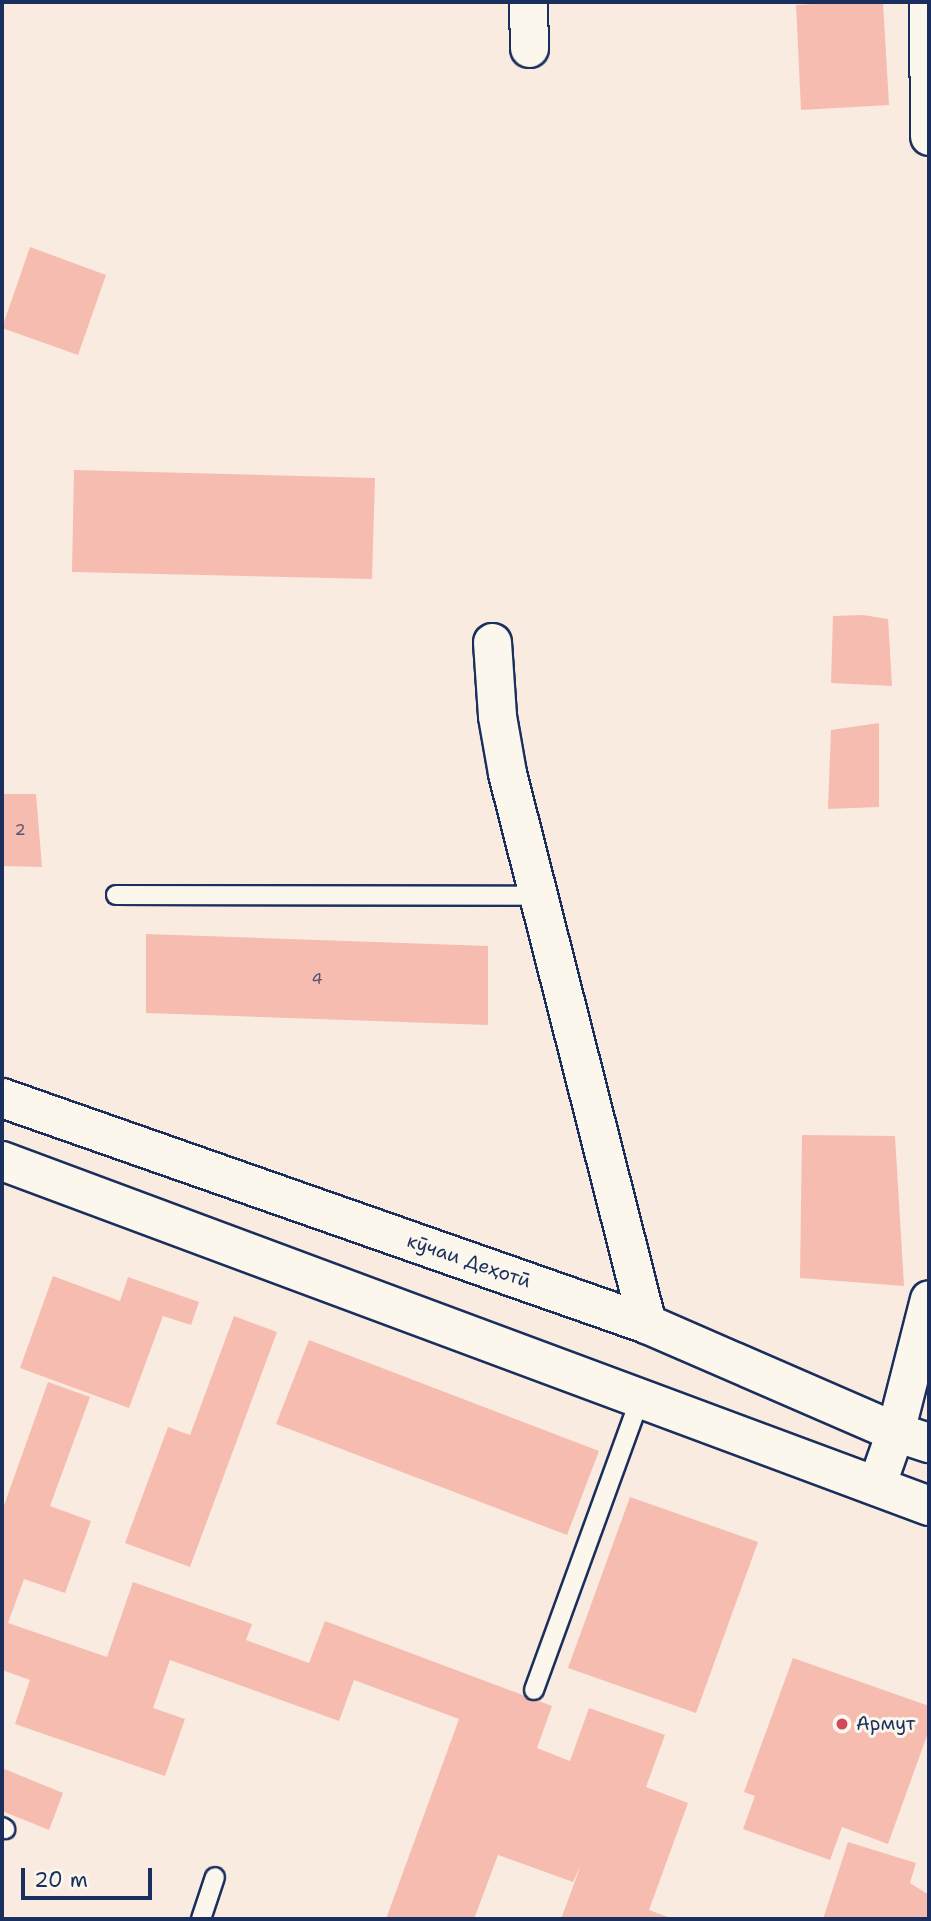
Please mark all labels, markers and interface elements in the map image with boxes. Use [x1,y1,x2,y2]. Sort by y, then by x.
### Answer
house number: 2 [14,820,26,840]
house number: 4 [311,969,323,989]
street label: кӯчаи Деҳотӣ [404,1229,534,1293]
place label: Армут [856,1713,915,1735]
marker: Армут [834,1716,850,1732]
scale bar [24,1854,156,1898]
text: 20 m [34,1866,88,1894]

